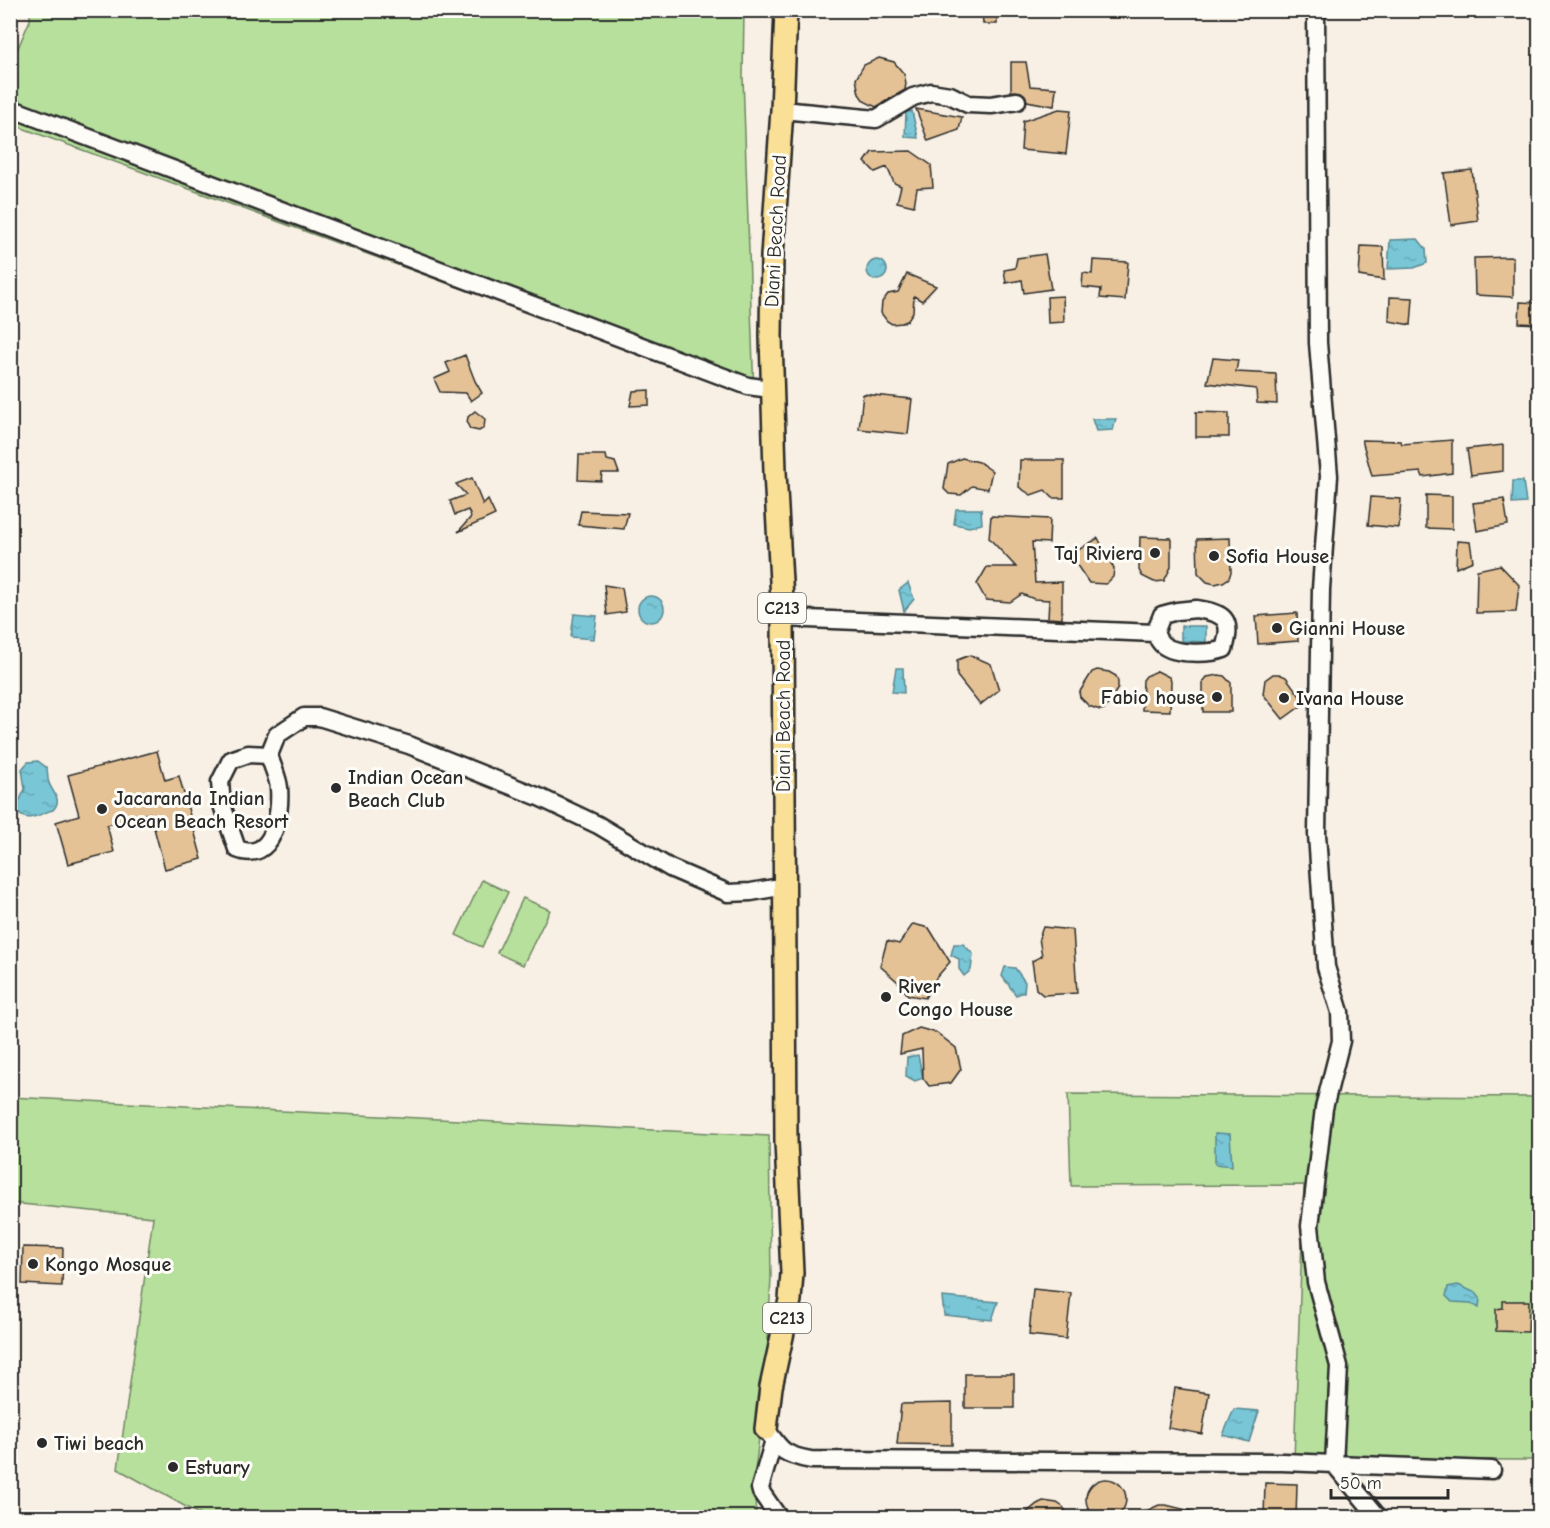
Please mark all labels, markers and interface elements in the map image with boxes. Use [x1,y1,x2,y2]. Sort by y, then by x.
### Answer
street label: Diani Beach Road [760,154,791,308]
place label: Taj Riviera [1054,542,1143,565]
place label: Sofia House [1226,545,1329,568]
marker: Taj Riviera [1148,546,1162,560]
marker: Sofia House [1207,549,1221,563]
road number: C213 [758,593,806,623]
place label: Gianni House [1289,617,1405,640]
marker: Gianni House [1270,621,1284,635]
street label: Diani Beach Road [772,640,795,792]
place label: Fabio house [1101,686,1205,709]
place label: Ivana House [1296,687,1404,710]
marker: Fabio house [1210,690,1224,704]
marker: Ivana House [1277,691,1291,705]
place label: Indian Ocean Beach Club [348,766,463,812]
marker: Indian Ocean Beach Club [329,781,343,795]
place label: Jacaranda Indian Ocean Beach Resort [114,787,289,833]
marker: Jacaranda Indian Ocean Beach Resort [95,802,109,816]
place label: River Congo House [898,975,1013,1021]
marker: River Congo House [879,990,893,1004]
place label: Kongo Mosque [45,1253,171,1276]
marker: Kongo Mosque [26,1257,40,1271]
road number: C213 [763,1303,811,1333]
place label: Tiwi beach [54,1432,144,1455]
marker: Tiwi beach [35,1436,49,1450]
place label: Estuary [185,1456,250,1479]
marker: Estuary [166,1460,180,1474]
scale bar [1331,1462,1448,1500]
text: 50 m [1340,1473,1382,1494]

